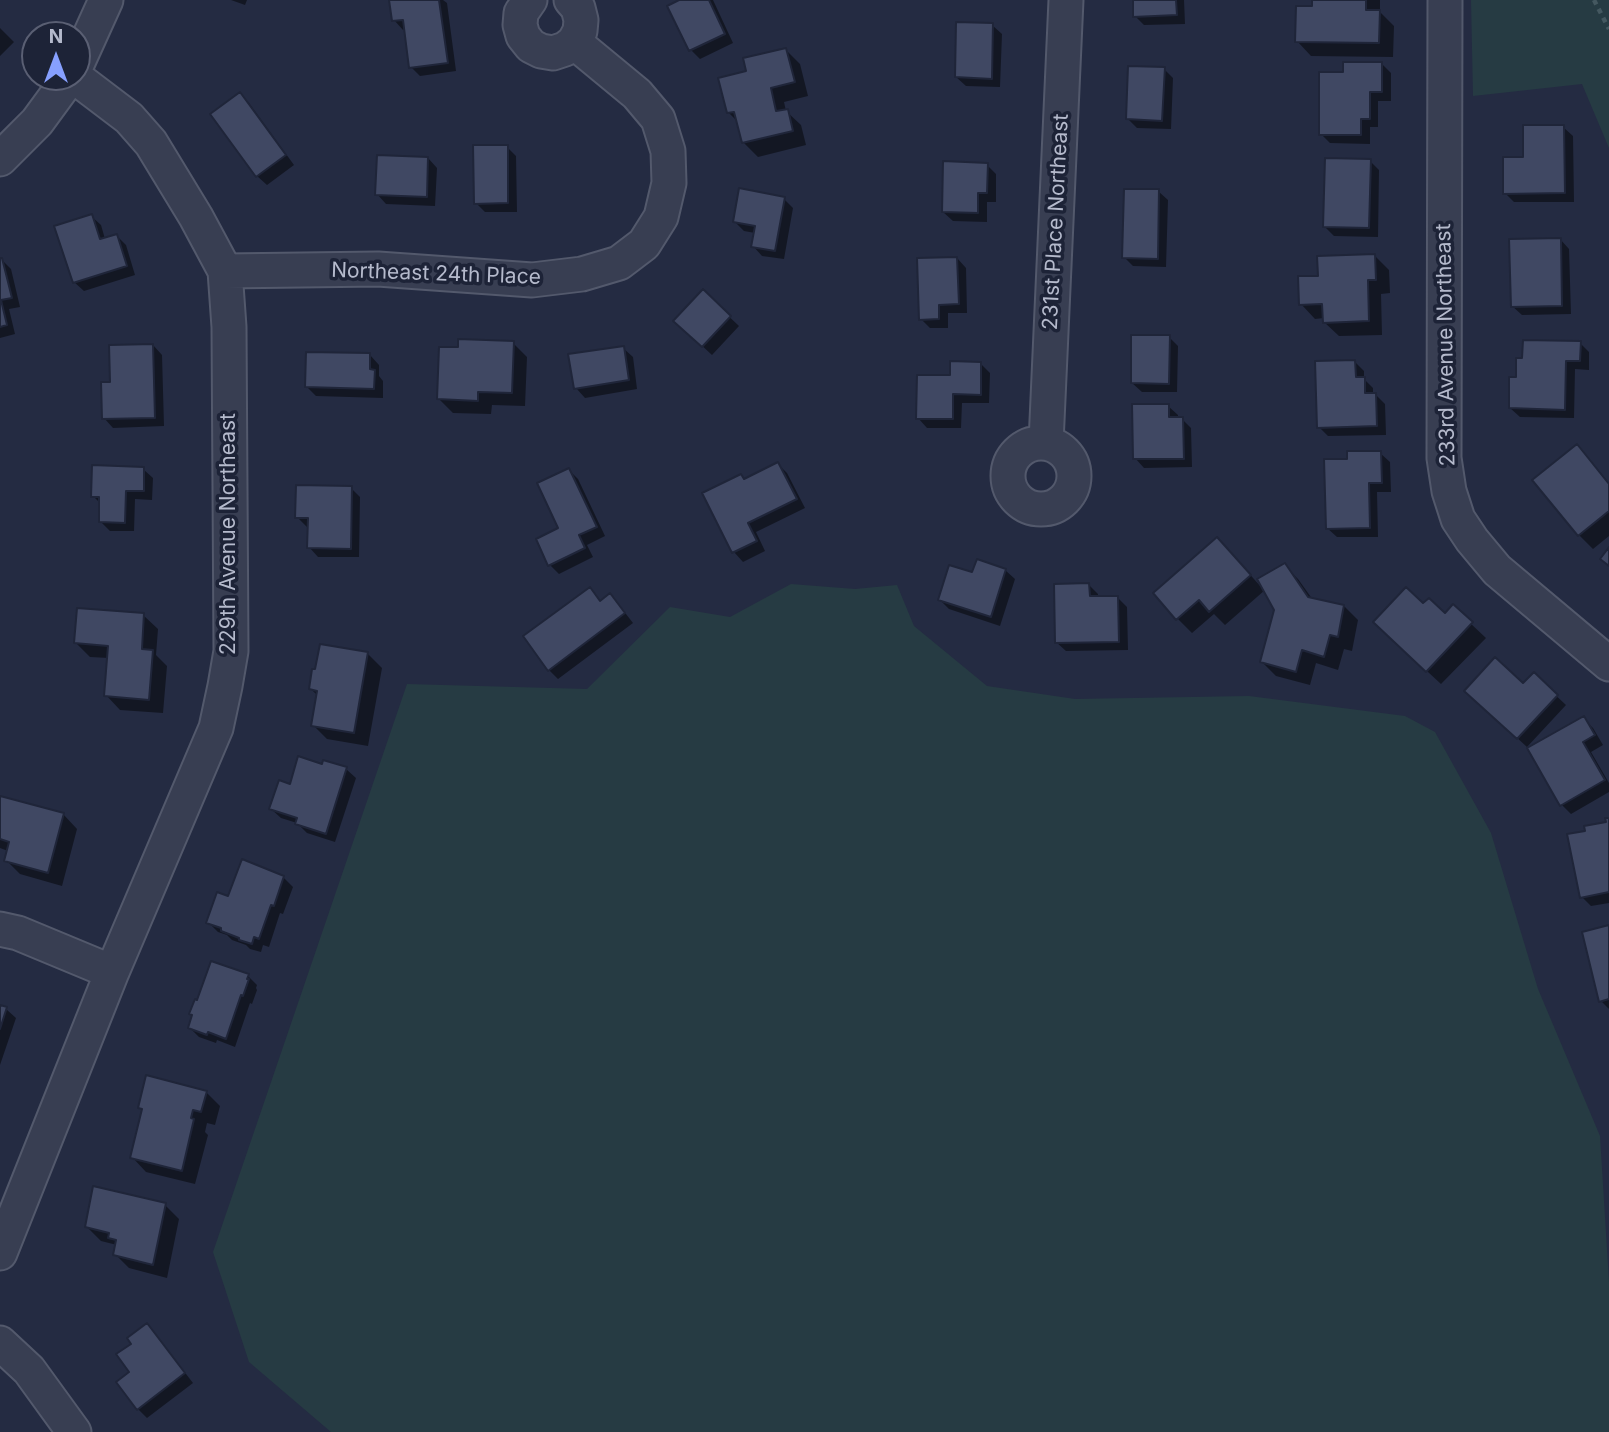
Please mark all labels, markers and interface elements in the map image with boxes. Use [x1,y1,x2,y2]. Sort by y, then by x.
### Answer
north arrow [21,21,91,91]
text: N [49,25,63,48]
street label: 231st Place Northeast [1038,113,1074,331]
street label: 233rd Avenue Northeast [1431,223,1461,467]
street label: Northeast 24th Place [331,258,541,290]
street label: 229th Avenue Northeast [216,413,242,655]

